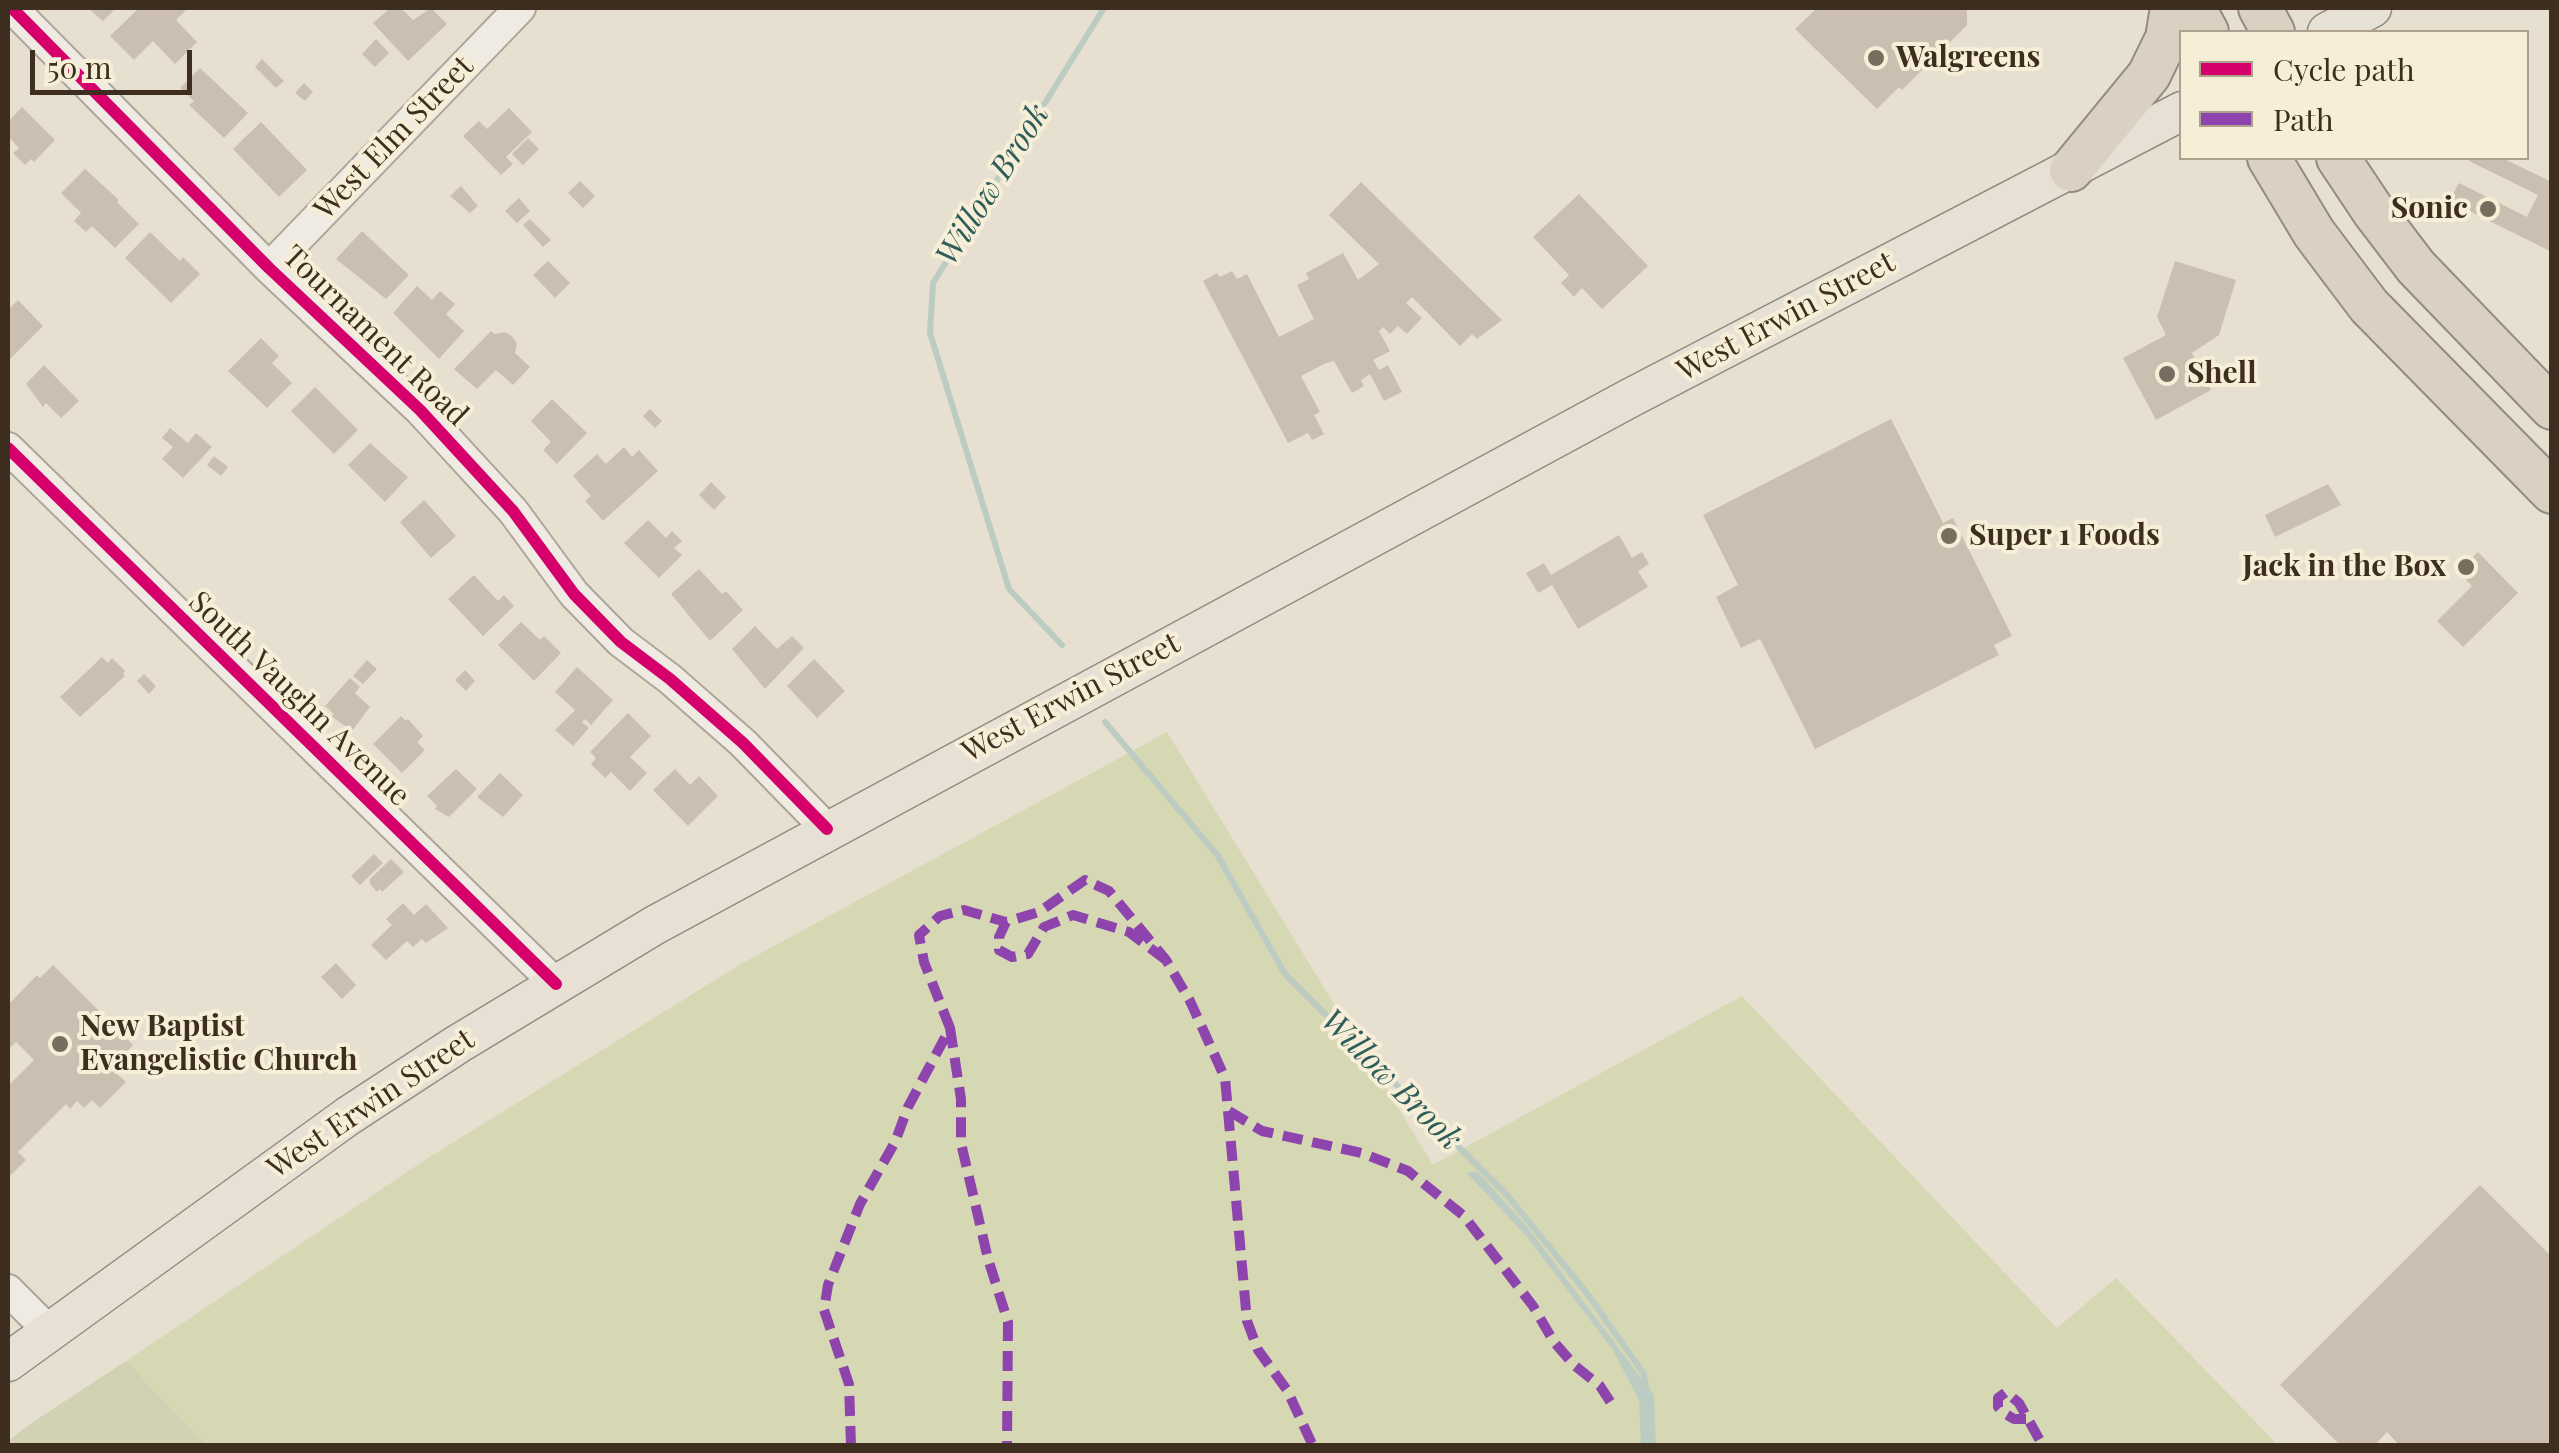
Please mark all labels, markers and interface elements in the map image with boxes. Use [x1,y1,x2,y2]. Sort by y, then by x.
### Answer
scale bar [35,30,198,92]
legend [2179,30,2529,160]
place label: Walgreens [1896,40,2040,76]
text: 50 m [47,47,112,87]
marker: Walgreens [1865,47,1887,69]
street label: West Elm Street [307,49,481,227]
text: Cycle path [2273,49,2415,89]
water label: Willow Brook [928,97,1058,273]
text: Path [2273,99,2334,139]
place label: Sonic [2391,191,2468,227]
marker: Sonic [2477,198,2499,220]
street label: Tournament Road [275,238,475,434]
street label: West Erwin Street [1671,244,1901,390]
place label: Shell [2187,356,2257,392]
marker: Shell [2156,363,2178,385]
place label: Super 1 Foods [1969,518,2160,554]
marker: Super 1 Foods [1938,525,1960,547]
place label: Jack in the Box [2242,549,2446,585]
marker: Jack in the Box [2455,556,2477,578]
street label: South Vaughn Avenue [181,584,417,814]
street label: West Erwin Street [956,625,1186,771]
water label: Willow Brook [1313,1002,1469,1158]
place label: New Baptist Evangelistic Church [80,1009,358,1080]
street label: West Erwin Street [261,1022,481,1186]
marker: New Baptist Evangelistic Church [49,1033,71,1055]

